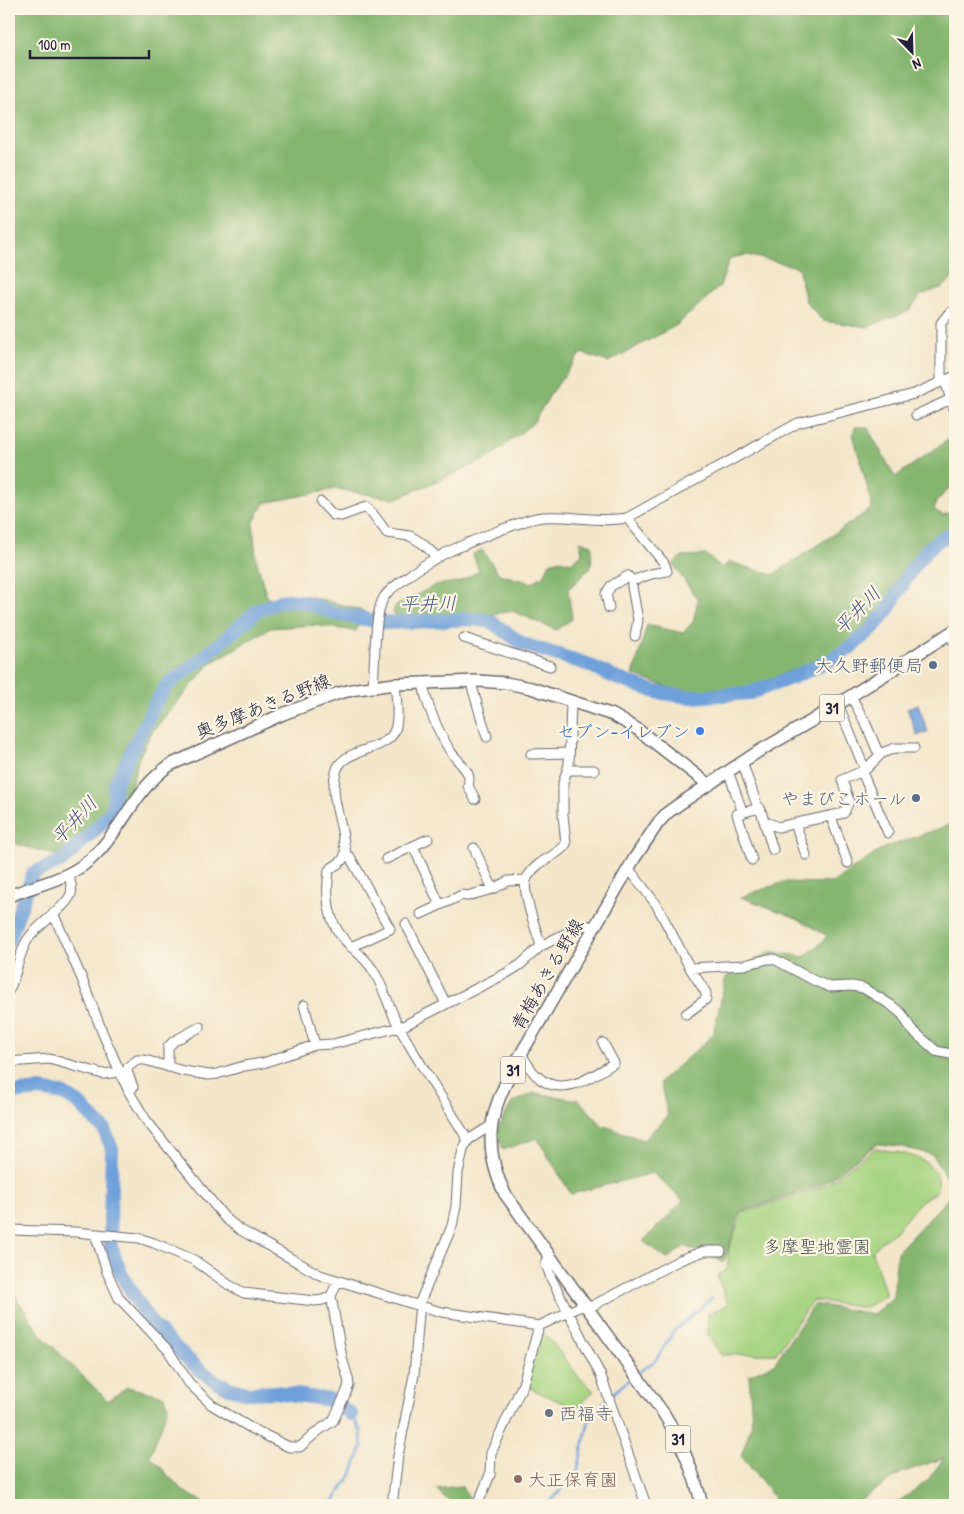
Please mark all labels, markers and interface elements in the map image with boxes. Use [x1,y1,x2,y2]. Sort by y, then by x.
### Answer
scale bar [30,28,149,60]
north arrow [886,28,936,78]
text: 100 m [38,34,71,55]
text: N [910,54,924,75]
water label: 平井川 [828,580,886,640]
water label: 平井川 [399,590,457,616]
place label: 大久野郵便局 [815,653,923,678]
marker: 大久野郵便局 [927,659,939,671]
street label: 奥多摩あきる野線 [192,668,334,744]
road number: 31 [820,694,844,721]
place label: セブン-イレブン [557,719,690,744]
marker: セブン-イレブン [694,725,706,737]
place label: やまびこホール [781,786,906,811]
water label: 平井川 [45,790,103,850]
marker: やまびこホール [910,792,922,804]
street label: 青梅あきる野線 [505,913,589,1035]
road number: 31 [500,1056,526,1084]
park label: 多摩聖地霊園 [763,1234,871,1259]
place label: 西福寺 [559,1401,613,1426]
marker: 西福寺 [543,1407,555,1419]
road number: 31 [666,1426,690,1452]
place label: 大正保育園 [528,1467,618,1492]
marker: 大正保育園 [512,1473,524,1485]

